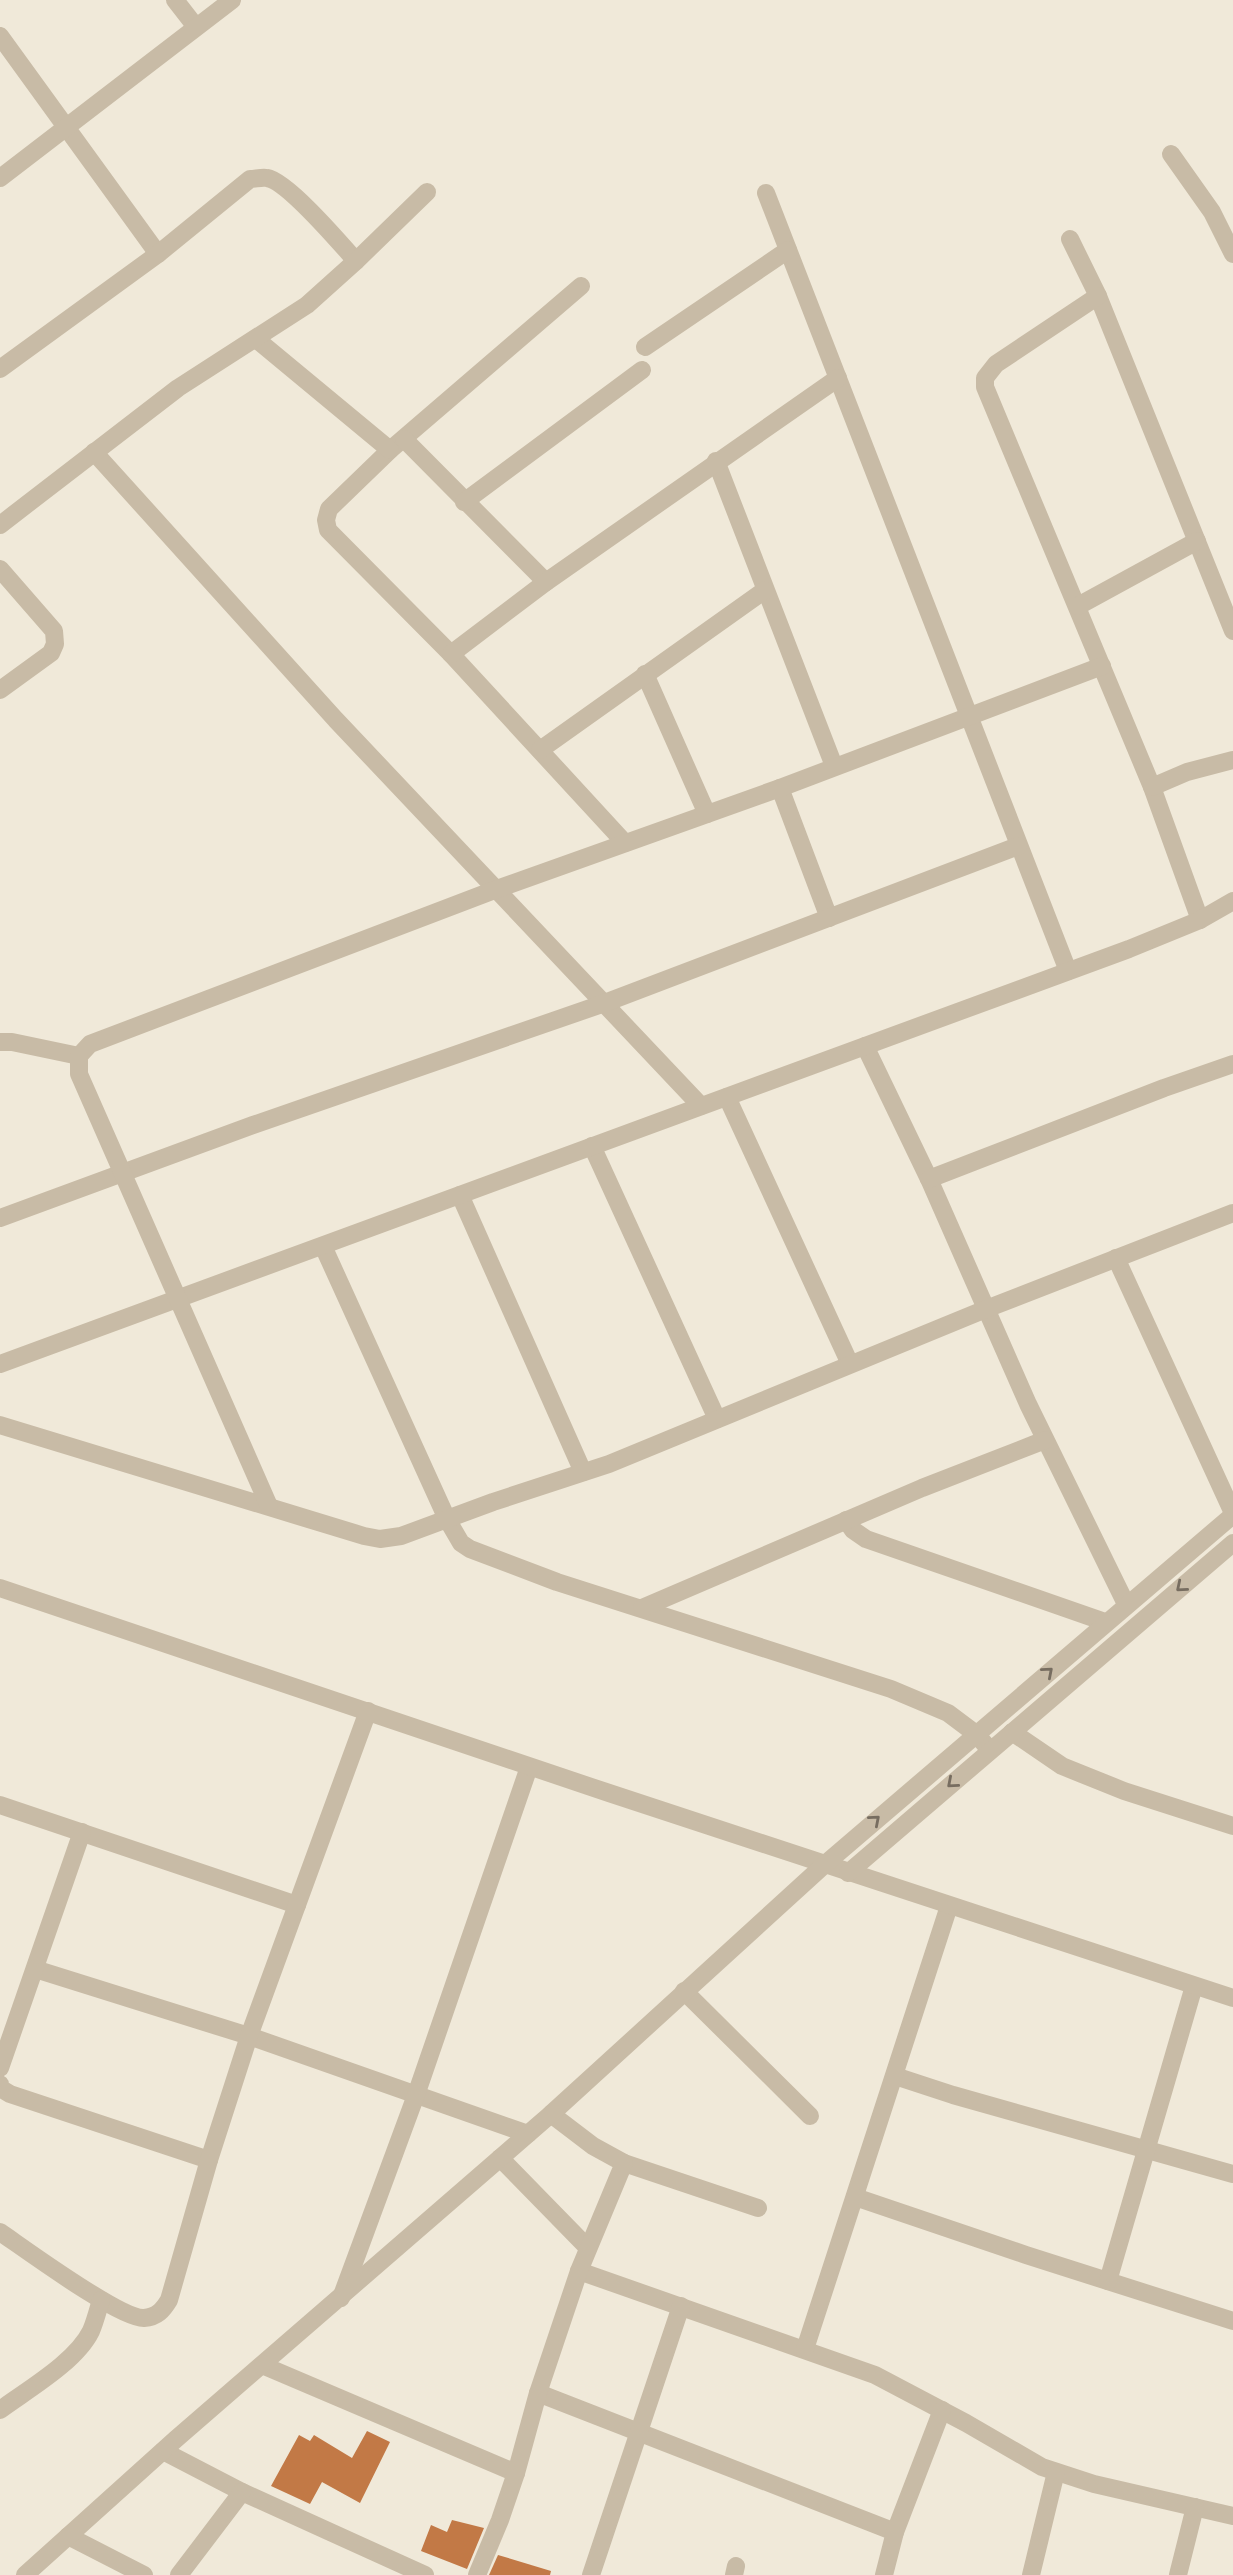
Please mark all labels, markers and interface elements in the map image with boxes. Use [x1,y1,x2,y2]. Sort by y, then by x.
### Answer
one-way arrow [1176,1579,1189,1591]
one-way arrow [1039,1668,1052,1680]
one-way arrow [947,1775,960,1787]
one-way arrow [867,1816,880,1828]

